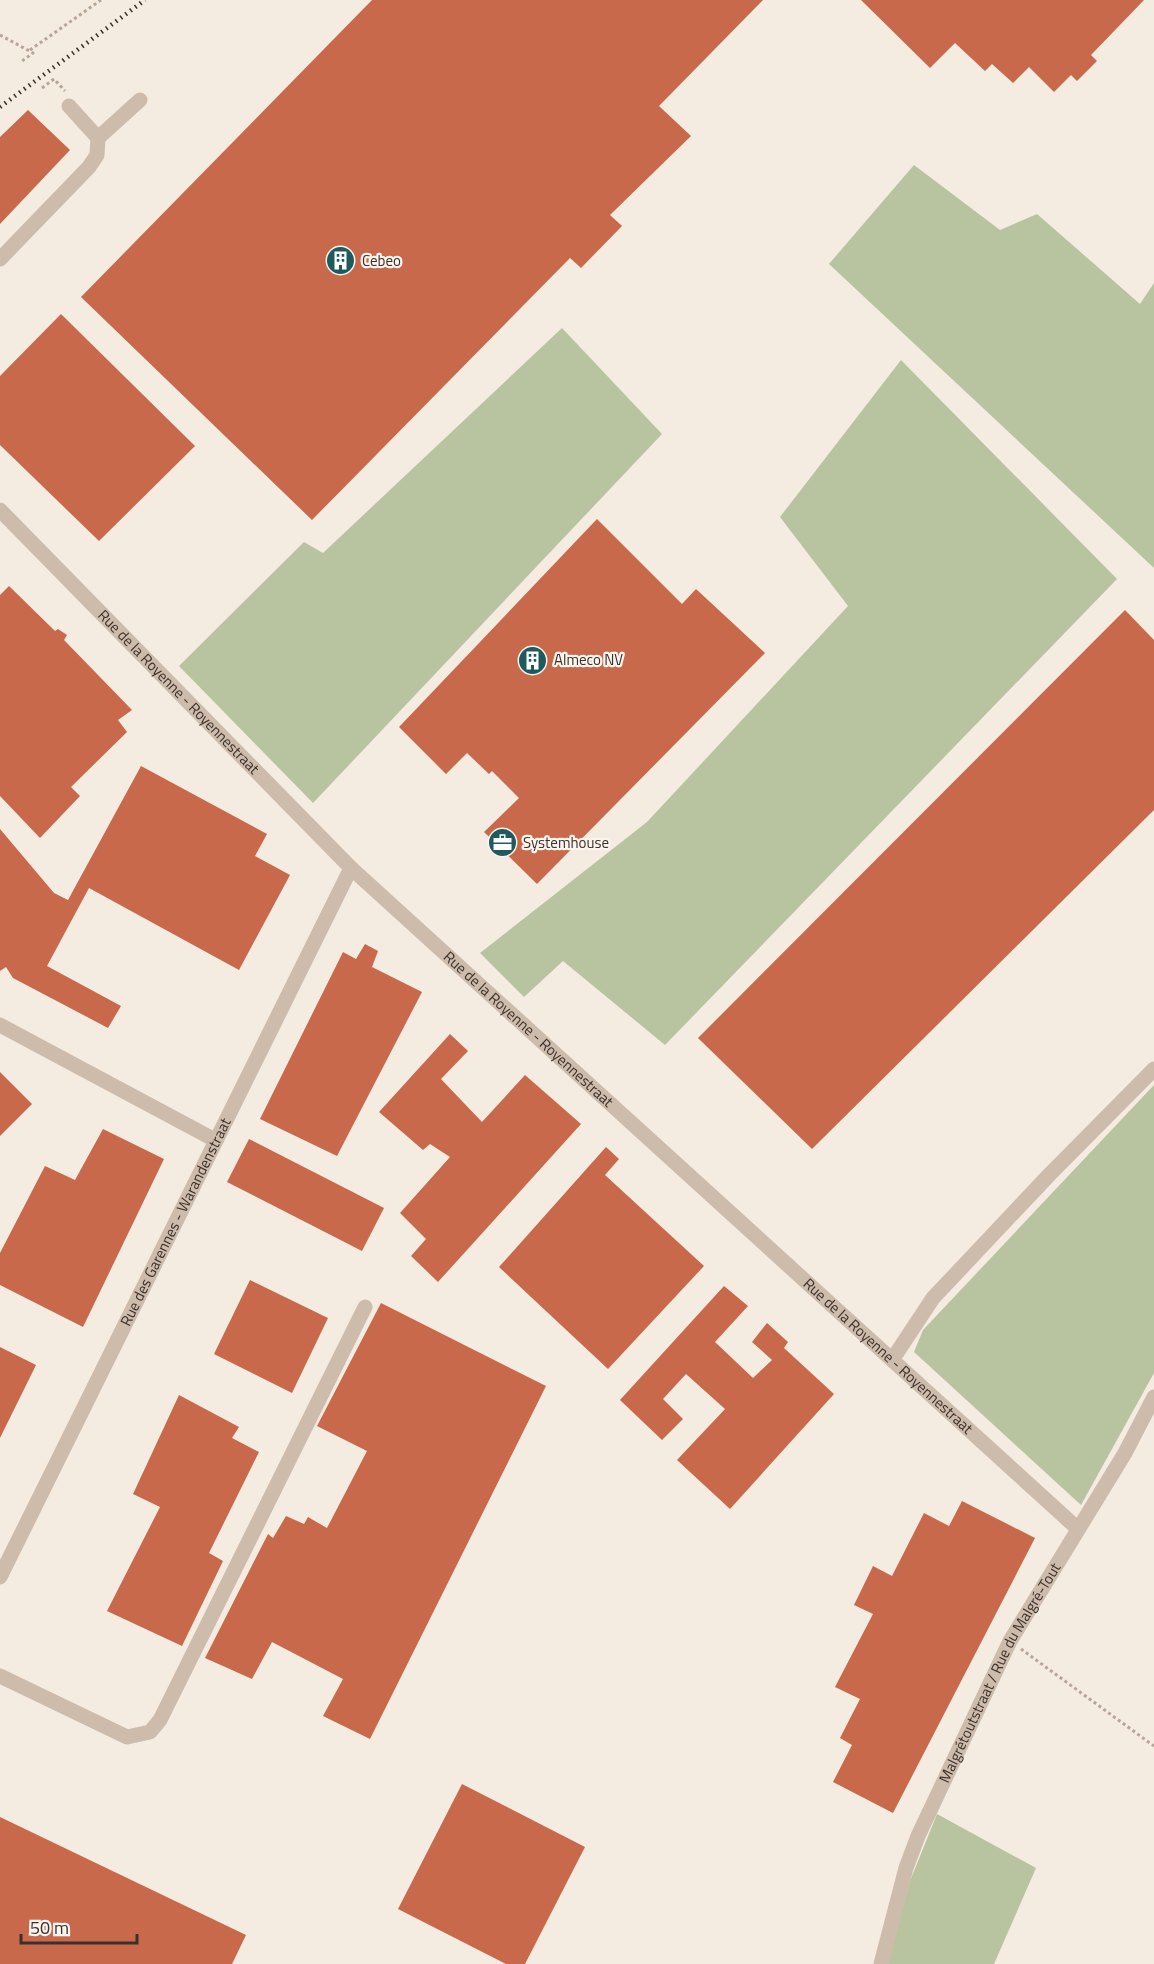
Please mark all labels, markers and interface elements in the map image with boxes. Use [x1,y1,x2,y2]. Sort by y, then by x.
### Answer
building icon: Cebeo [325,245,357,277]
place label: Cebeo [362,249,401,272]
street label: Rue de la Royenne - Royennestraat [93,604,266,780]
building icon: Almeco NV [517,644,549,676]
place label: Almeco NV [554,648,623,671]
office icon: Systemhouse [486,827,518,859]
place label: Systemhouse [523,831,609,854]
street label: Rue de la Royenne - Royennestraat [439,945,619,1113]
street label: Rue des Garennes - Warandenstraat [114,1113,237,1330]
street label: Rue de la Royenne - Royennestraat [798,1272,979,1440]
street label: Malgrétoutstraat / Rue du Malgré-Tout [933,1558,1067,1787]
scale bar [21,1907,136,1945]
text: 50 m [30,1914,69,1941]

